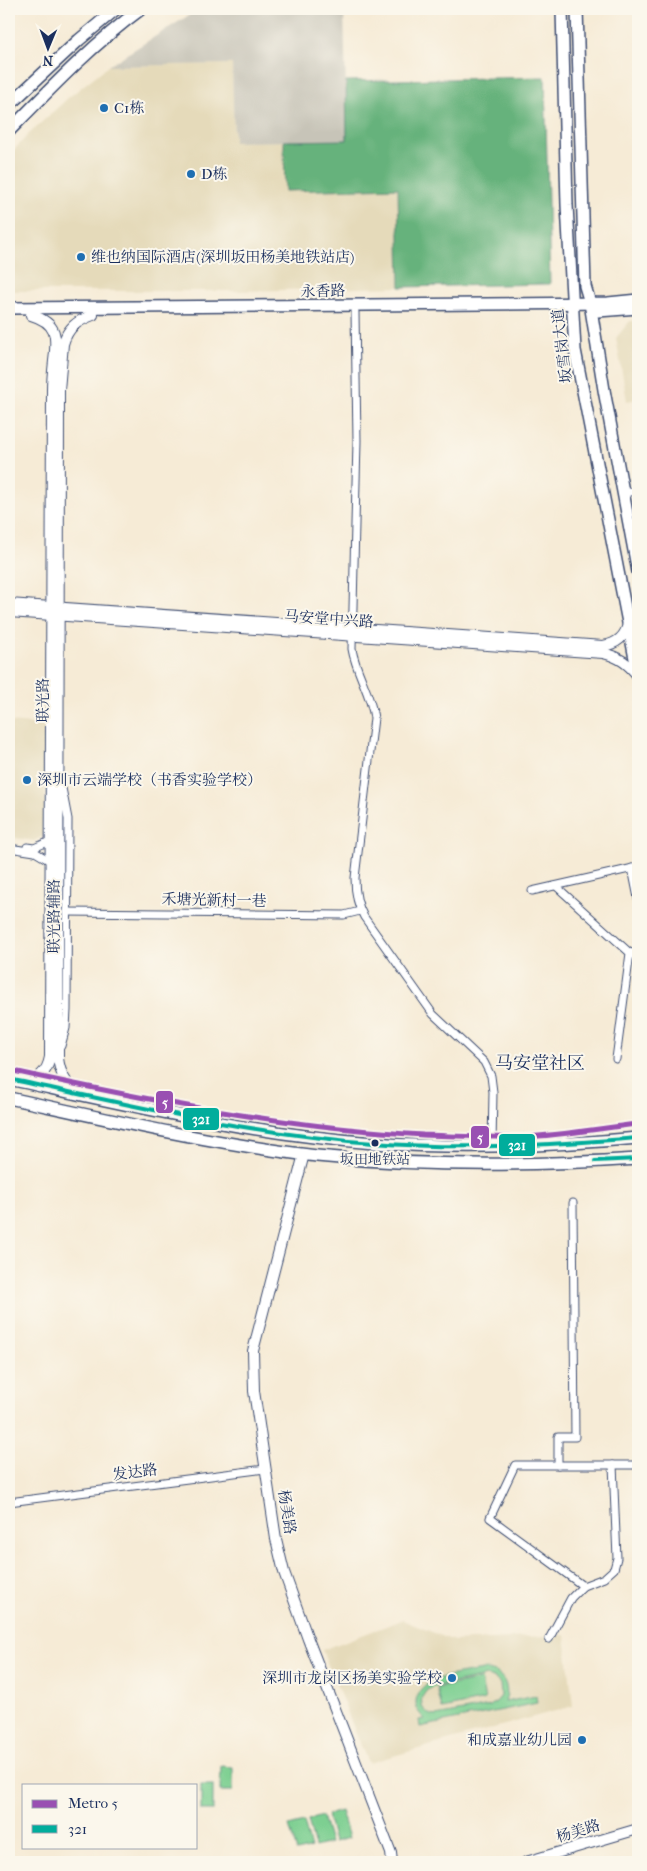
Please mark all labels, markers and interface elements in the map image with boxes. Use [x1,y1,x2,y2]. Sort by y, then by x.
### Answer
north arrow [22,22,72,72]
text: N [42,52,53,69]
place label: C1栋 [114,99,144,117]
marker: C1栋 [98,102,110,114]
place label: D栋 [201,165,227,183]
marker: D栋 [185,168,197,180]
place label: 维也纳国际酒店(深圳坂田杨美地铁站店) [91,248,354,266]
marker: 维也纳国际酒店(深圳坂田杨美地铁站店) [75,251,87,263]
street label: 永香路 [300,282,346,300]
street label: 坂雪岗大道 [548,308,576,384]
street label: 马安堂中兴路 [283,607,375,631]
street label: 联光路 [34,677,52,723]
place label: 深圳市云端学校（书香实验学校） [37,771,262,789]
marker: 深圳市云端学校（书香实验学校） [21,774,33,786]
street label: 联光路辅路 [45,878,63,954]
street label: 禾塘光新村一巷 [161,890,267,910]
district label: 马安堂社区 [495,1053,585,1074]
line badge: 5 [155,1090,174,1114]
text: 5 [162,1094,168,1111]
line badge: 321 [182,1107,220,1131]
text: 321 [192,1111,210,1128]
line badge: 5 [470,1125,490,1149]
text: 5 [477,1129,483,1146]
line badge: 321 [498,1133,536,1157]
text: 321 [508,1137,526,1154]
marker: 坂田地铁站 [370,1138,380,1148]
place label: 坂田地铁站 [340,1151,410,1168]
street label: 发达路 [112,1460,158,1484]
street label: 杨美路 [275,1488,299,1536]
place label: 深圳市龙岗区扬美实验学校 [262,1669,442,1687]
marker: 深圳市龙岗区扬美实验学校 [446,1672,458,1684]
place label: 和成嘉业幼儿园 [467,1731,572,1749]
marker: 和成嘉业幼儿园 [576,1734,588,1746]
legend [22,1784,198,1848]
text: Metro 5 [68,1794,118,1812]
street label: 杨美路 [554,1816,602,1846]
text: 321 [68,1820,87,1838]

